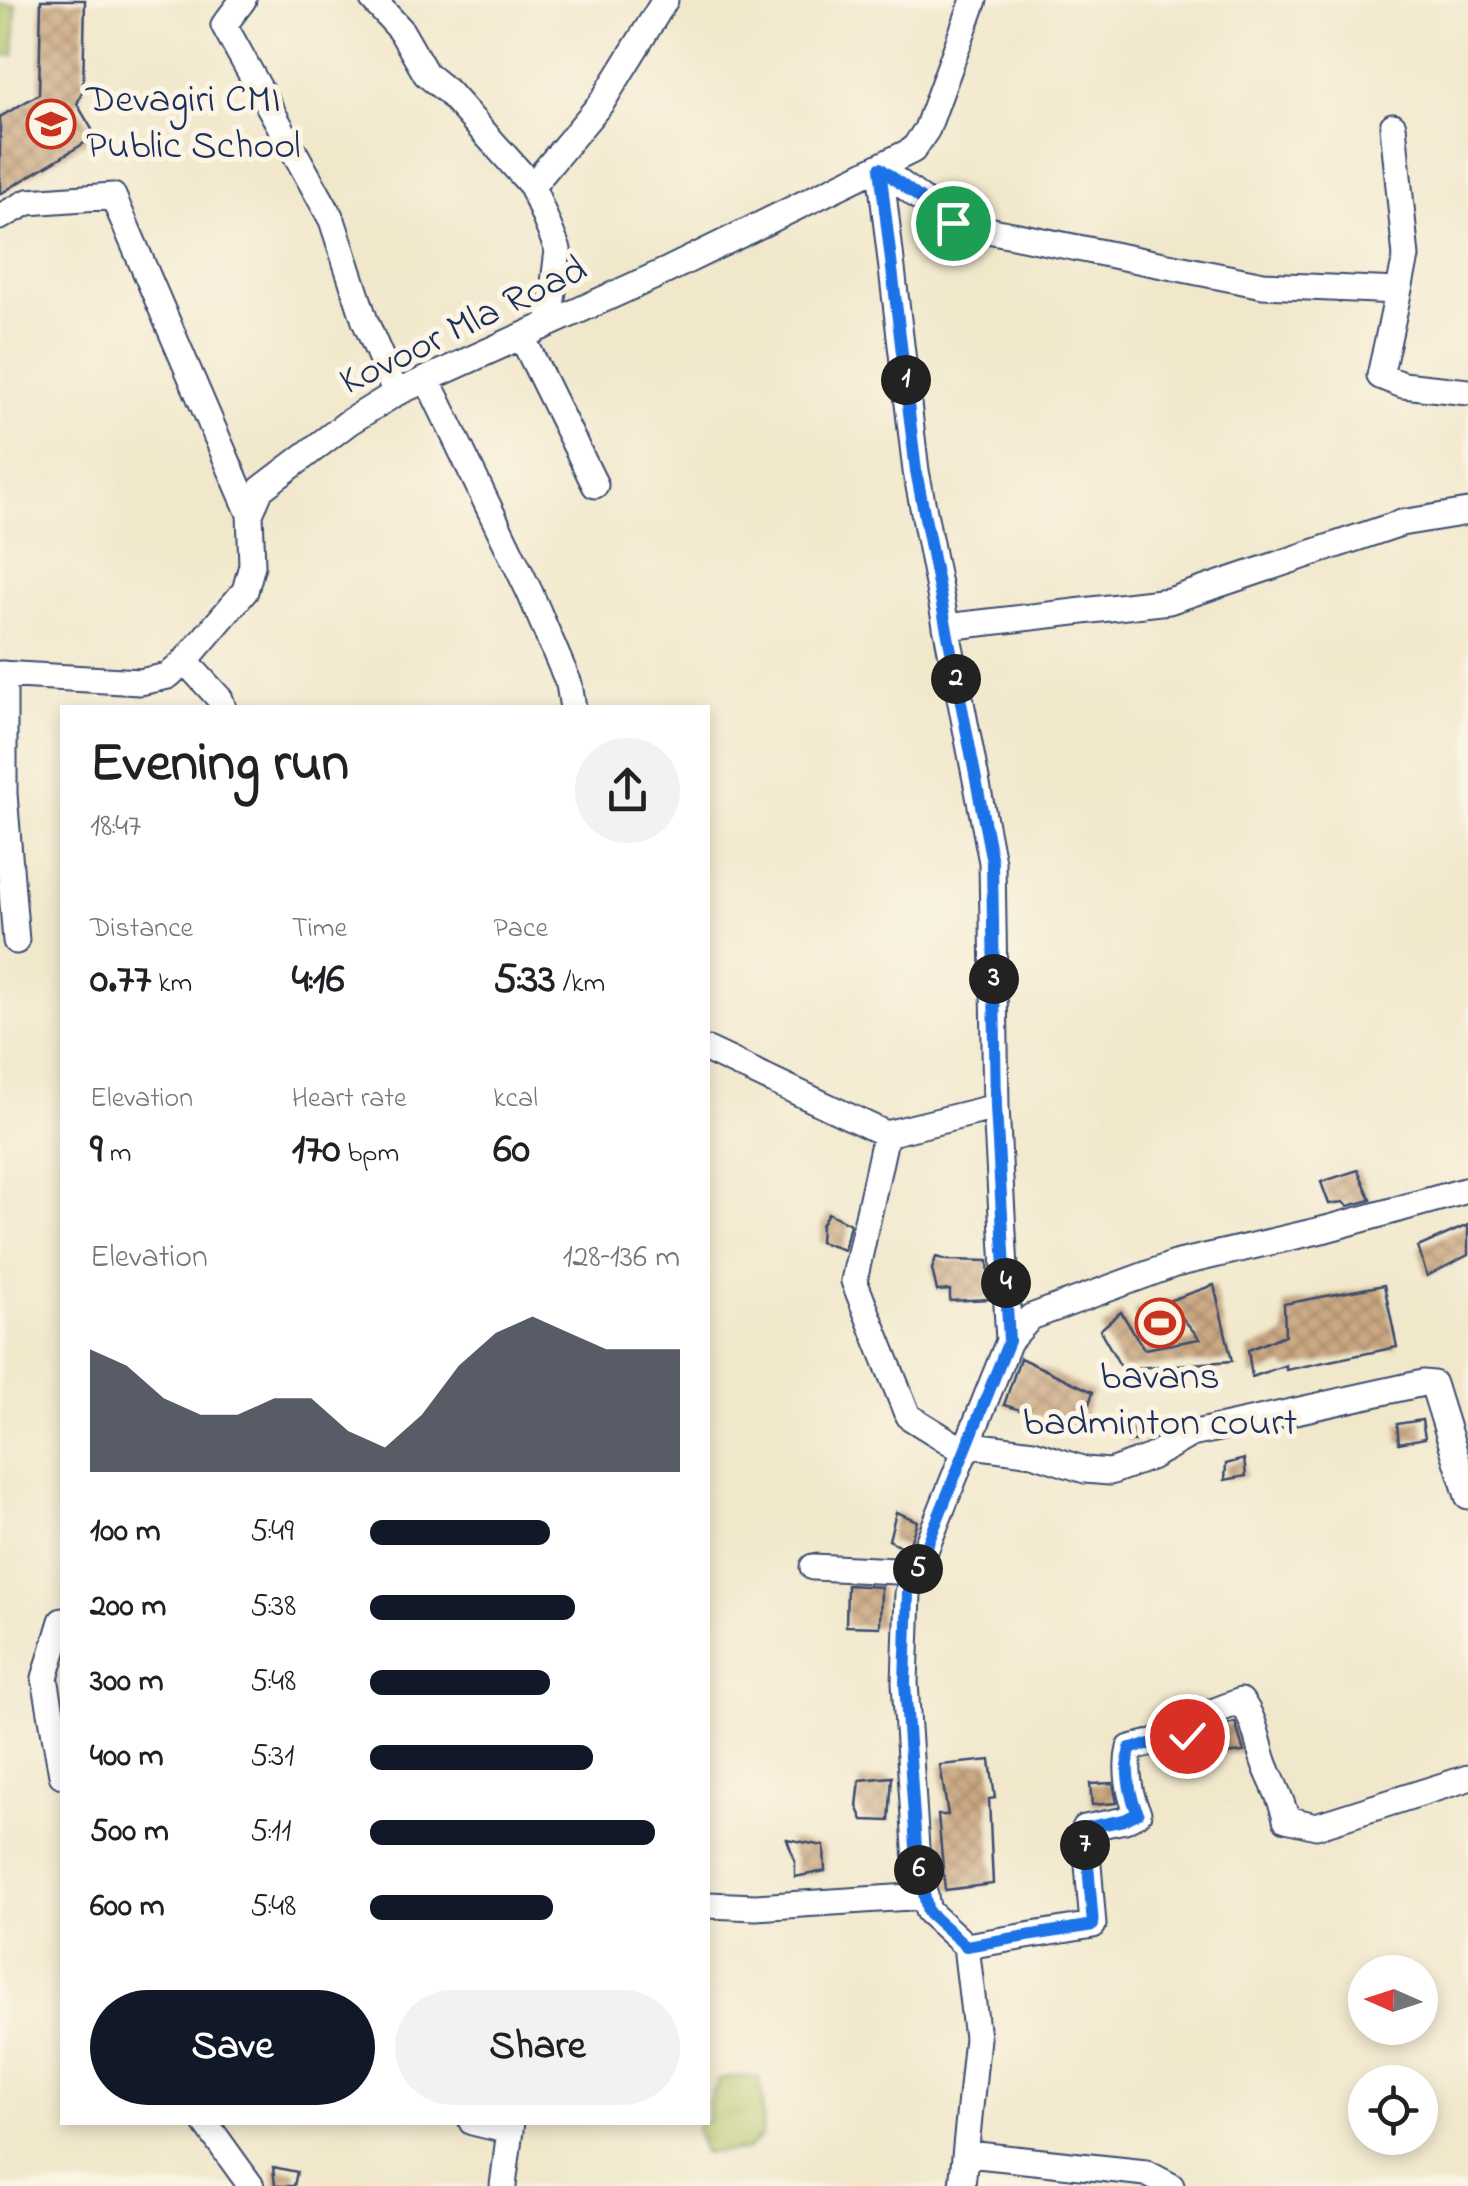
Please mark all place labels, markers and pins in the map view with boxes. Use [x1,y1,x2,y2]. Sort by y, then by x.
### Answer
place label: Devagiri CMI Public School [85,72,301,177]
school or university icon: Devagiri CMI Public School [25,98,77,150]
pin [911,181,996,266]
pin: 1 [881,355,931,405]
pin: 2 [931,654,981,704]
pin: 3 [969,954,1019,1004]
pin: 4 [981,1258,1031,1308]
sports icon: bavans badminton court [1134,1297,1186,1349]
place label: bavans badminton court [1023,1349,1297,1454]
pin: 5 [893,1544,943,1594]
pin [1145,1694,1230,1779]
pin: 7 [1060,1820,1110,1870]
pin: 6 [894,1845,944,1895]

